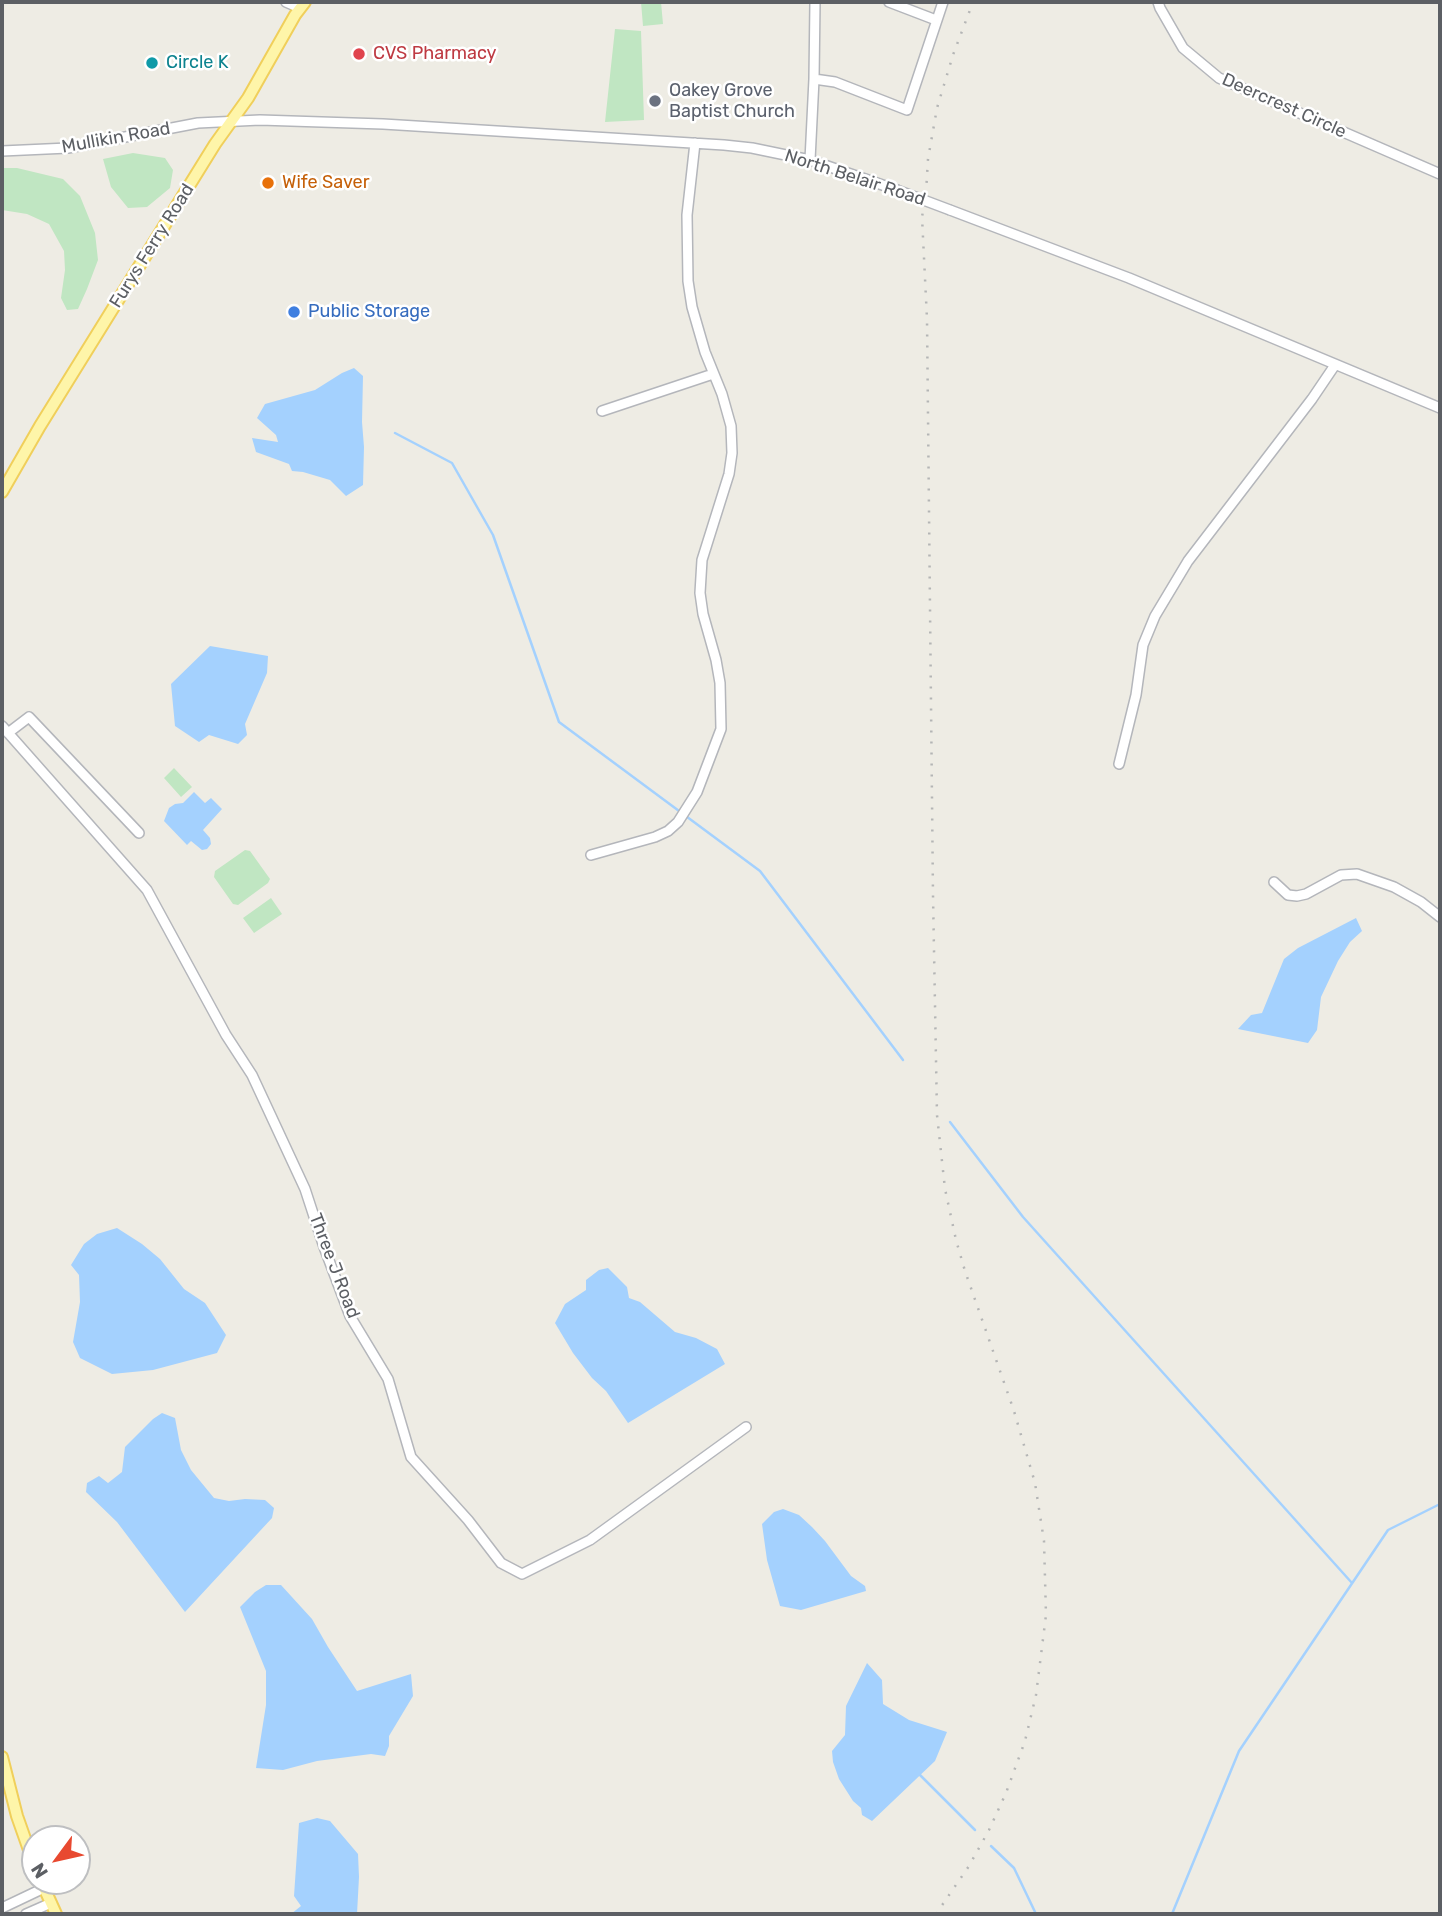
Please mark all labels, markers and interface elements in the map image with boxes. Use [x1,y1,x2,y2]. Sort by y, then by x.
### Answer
place label: CVS Pharmacy [373,43,497,65]
marker: CVS Pharmacy [351,46,367,62]
place label: Circle K [166,52,229,74]
marker: Circle K [144,55,160,71]
street label: Deercrest Circle [1218,69,1350,143]
place label: Oakey Grove Baptist Church [669,80,795,122]
marker: Oakey Grove Baptist Church [647,93,663,109]
street label: Mullikin Road [60,118,172,158]
street label: North Belair Road [782,145,928,211]
place label: Wife Saver [282,172,370,194]
marker: Wife Saver [260,175,276,191]
street label: Furys Ferry Road [105,180,199,312]
place label: Public Storage [308,301,430,323]
marker: Public Storage [286,304,302,320]
street label: Three J Road [304,1210,364,1322]
north arrow [21,1825,91,1895]
text: N [26,1859,53,1883]

